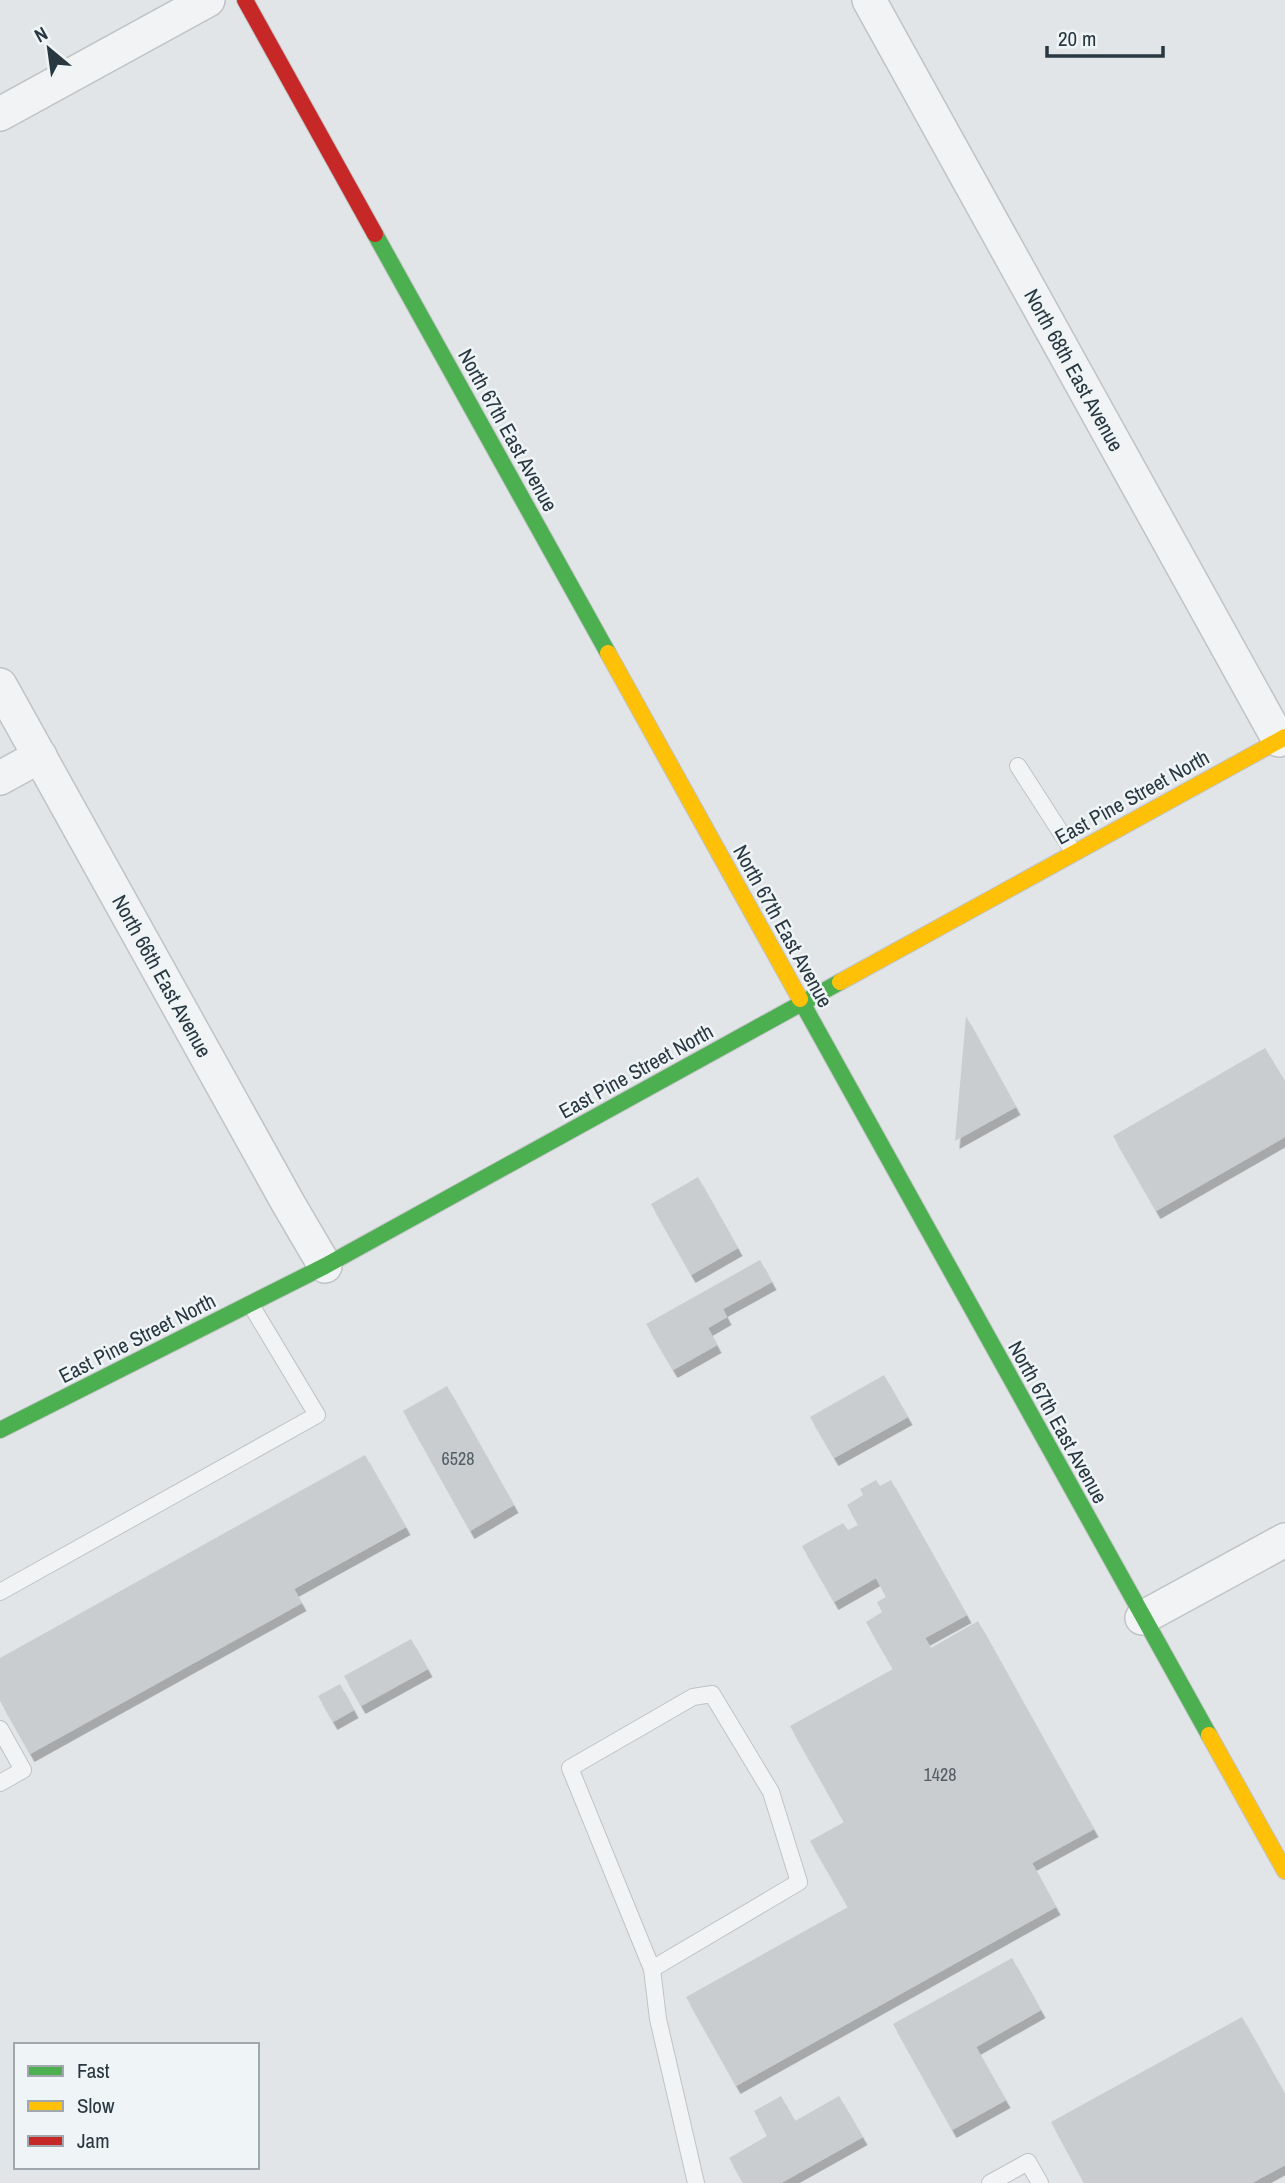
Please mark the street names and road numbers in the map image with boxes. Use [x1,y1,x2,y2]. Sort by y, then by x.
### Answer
street label: North 68th East Avenue [1017,284,1131,456]
street label: North 67th East Avenue [451,344,565,516]
street label: East Pine Street North [1050,743,1214,851]
street label: North 67th East Avenue [726,840,840,1012]
street label: North 66th East Avenue [105,890,219,1062]
street label: East Pine Street North [554,1017,718,1125]
street label: East Pine Street North [54,1286,220,1390]
street label: North 67th East Avenue [1001,1336,1115,1508]

